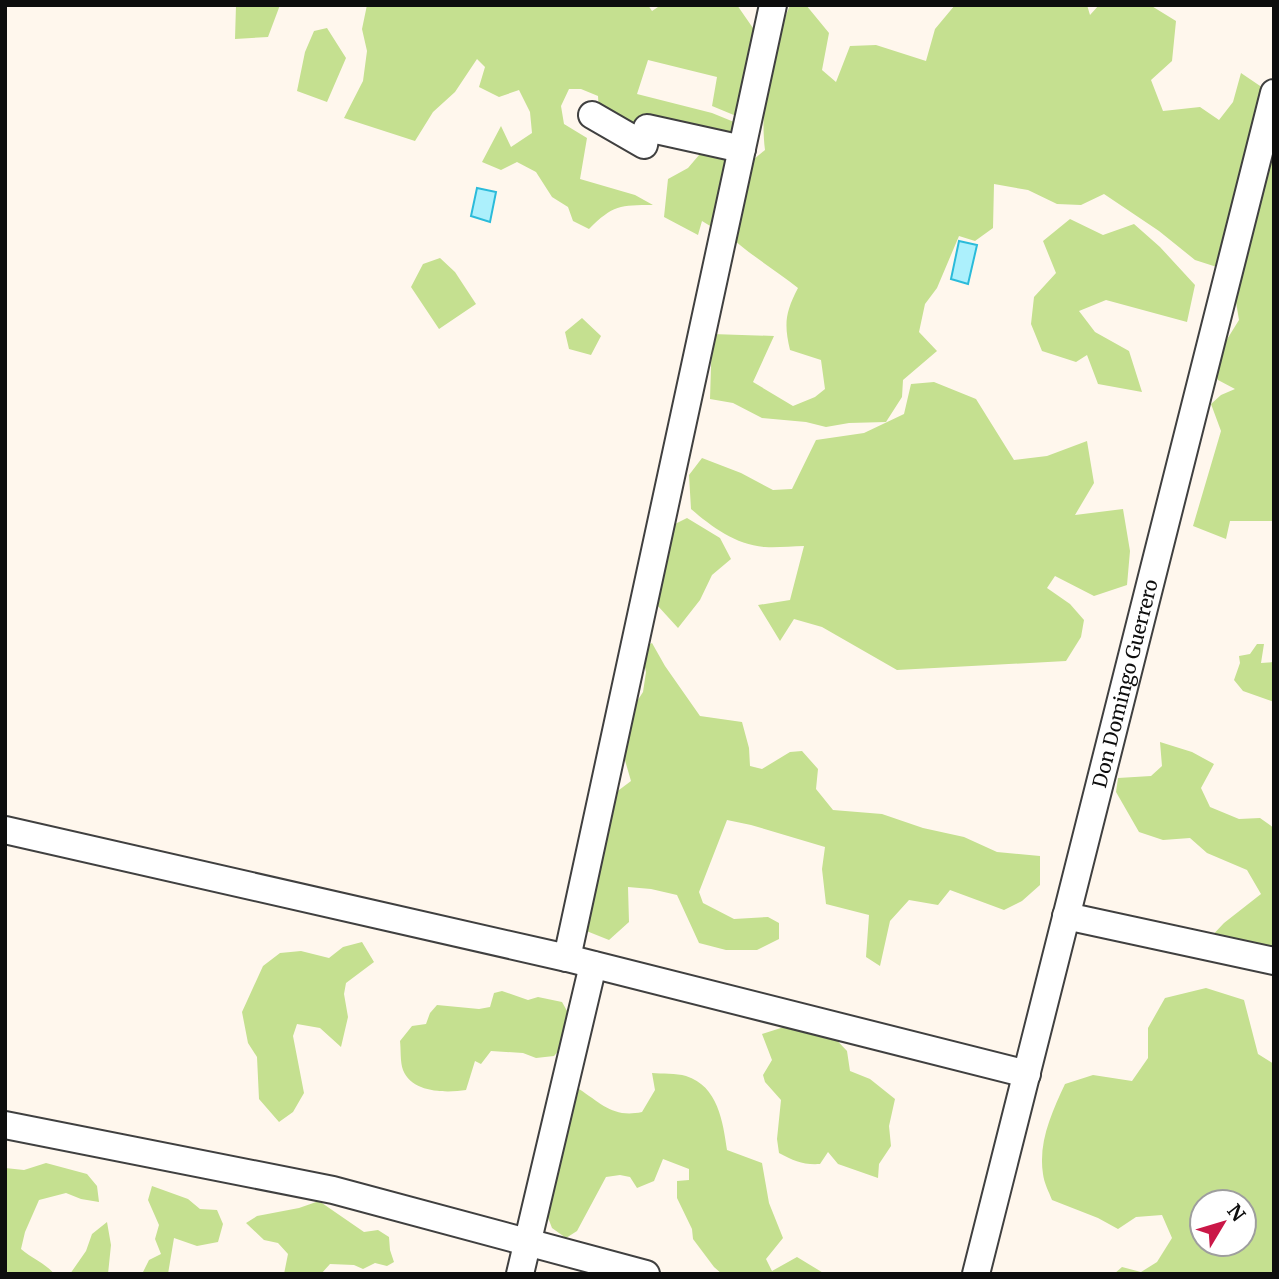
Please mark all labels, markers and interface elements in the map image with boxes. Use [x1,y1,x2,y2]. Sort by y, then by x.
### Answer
street label: Don Domingo Guerrero [1087,577,1163,790]
north arrow [1188,1188,1258,1258]
text: N [1222,1199,1250,1226]

